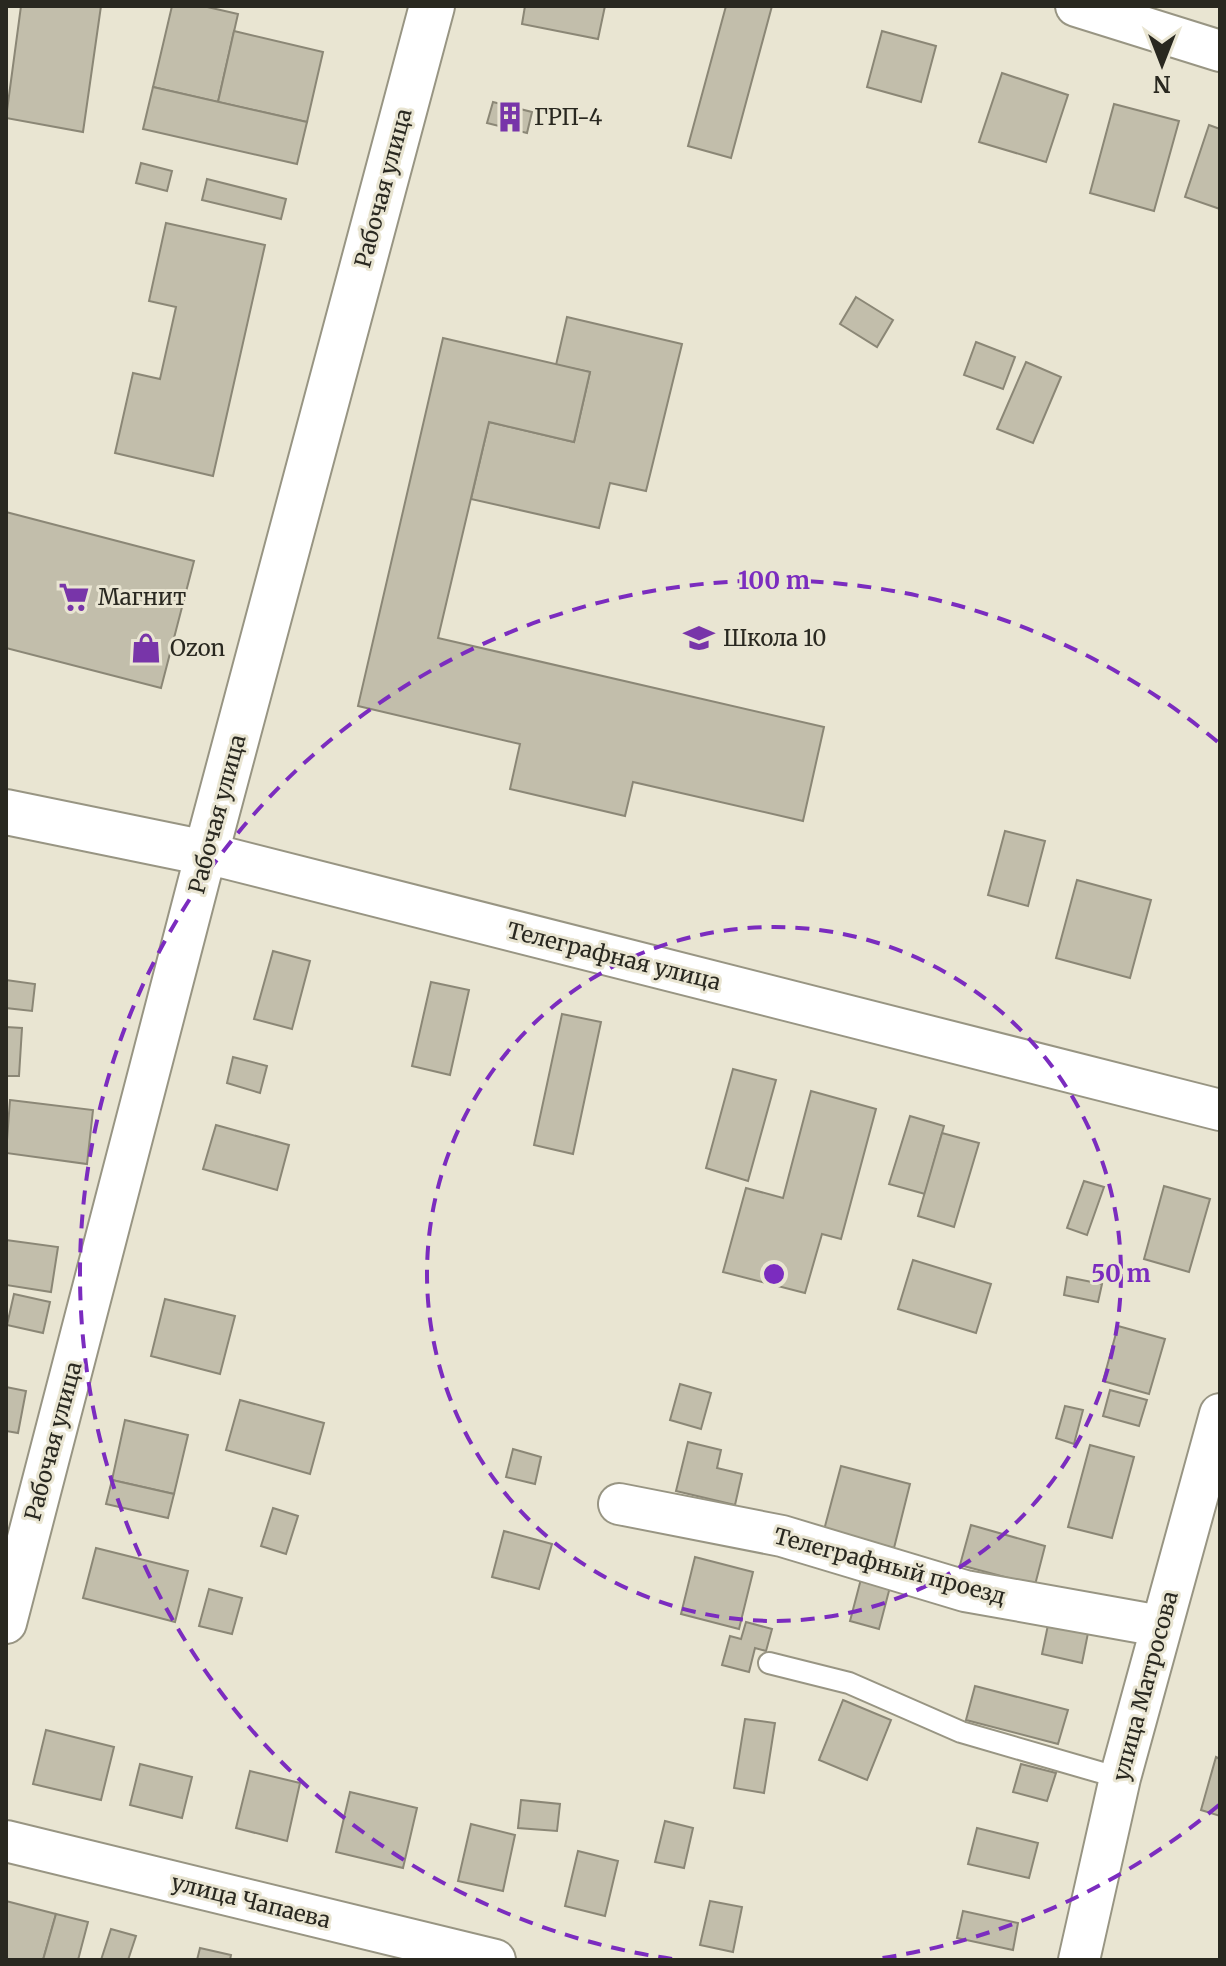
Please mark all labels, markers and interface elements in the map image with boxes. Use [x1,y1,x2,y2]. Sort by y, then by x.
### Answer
north arrow [1122,24,1202,104]
text: N [1153,70,1171,98]
building icon: ГРП-4 [493,100,527,134]
place label: ГРП-4 [534,103,603,131]
street label: Рабочая улица [348,105,418,271]
text: 100 m [738,565,810,596]
supermarket icon: Магнит [57,580,91,614]
place label: Магнит [98,583,186,611]
school or university icon: Школа 10 [682,621,716,655]
place label: Школа 10 [723,624,826,652]
shop icon: Ozon [129,631,163,665]
place label: Ozon [170,634,226,662]
street label: Рабочая улица [182,731,252,897]
street label: Телеграфная улица [504,916,724,996]
text: 50 m [1091,1258,1151,1289]
centre of rings [760,1260,788,1288]
street label: Рабочая улица [18,1358,88,1524]
street label: Телеграфный проезд [771,1522,1009,1610]
street label: улица Матросова [1106,1588,1184,1784]
street label: улица Чапаева [169,1868,334,1934]

